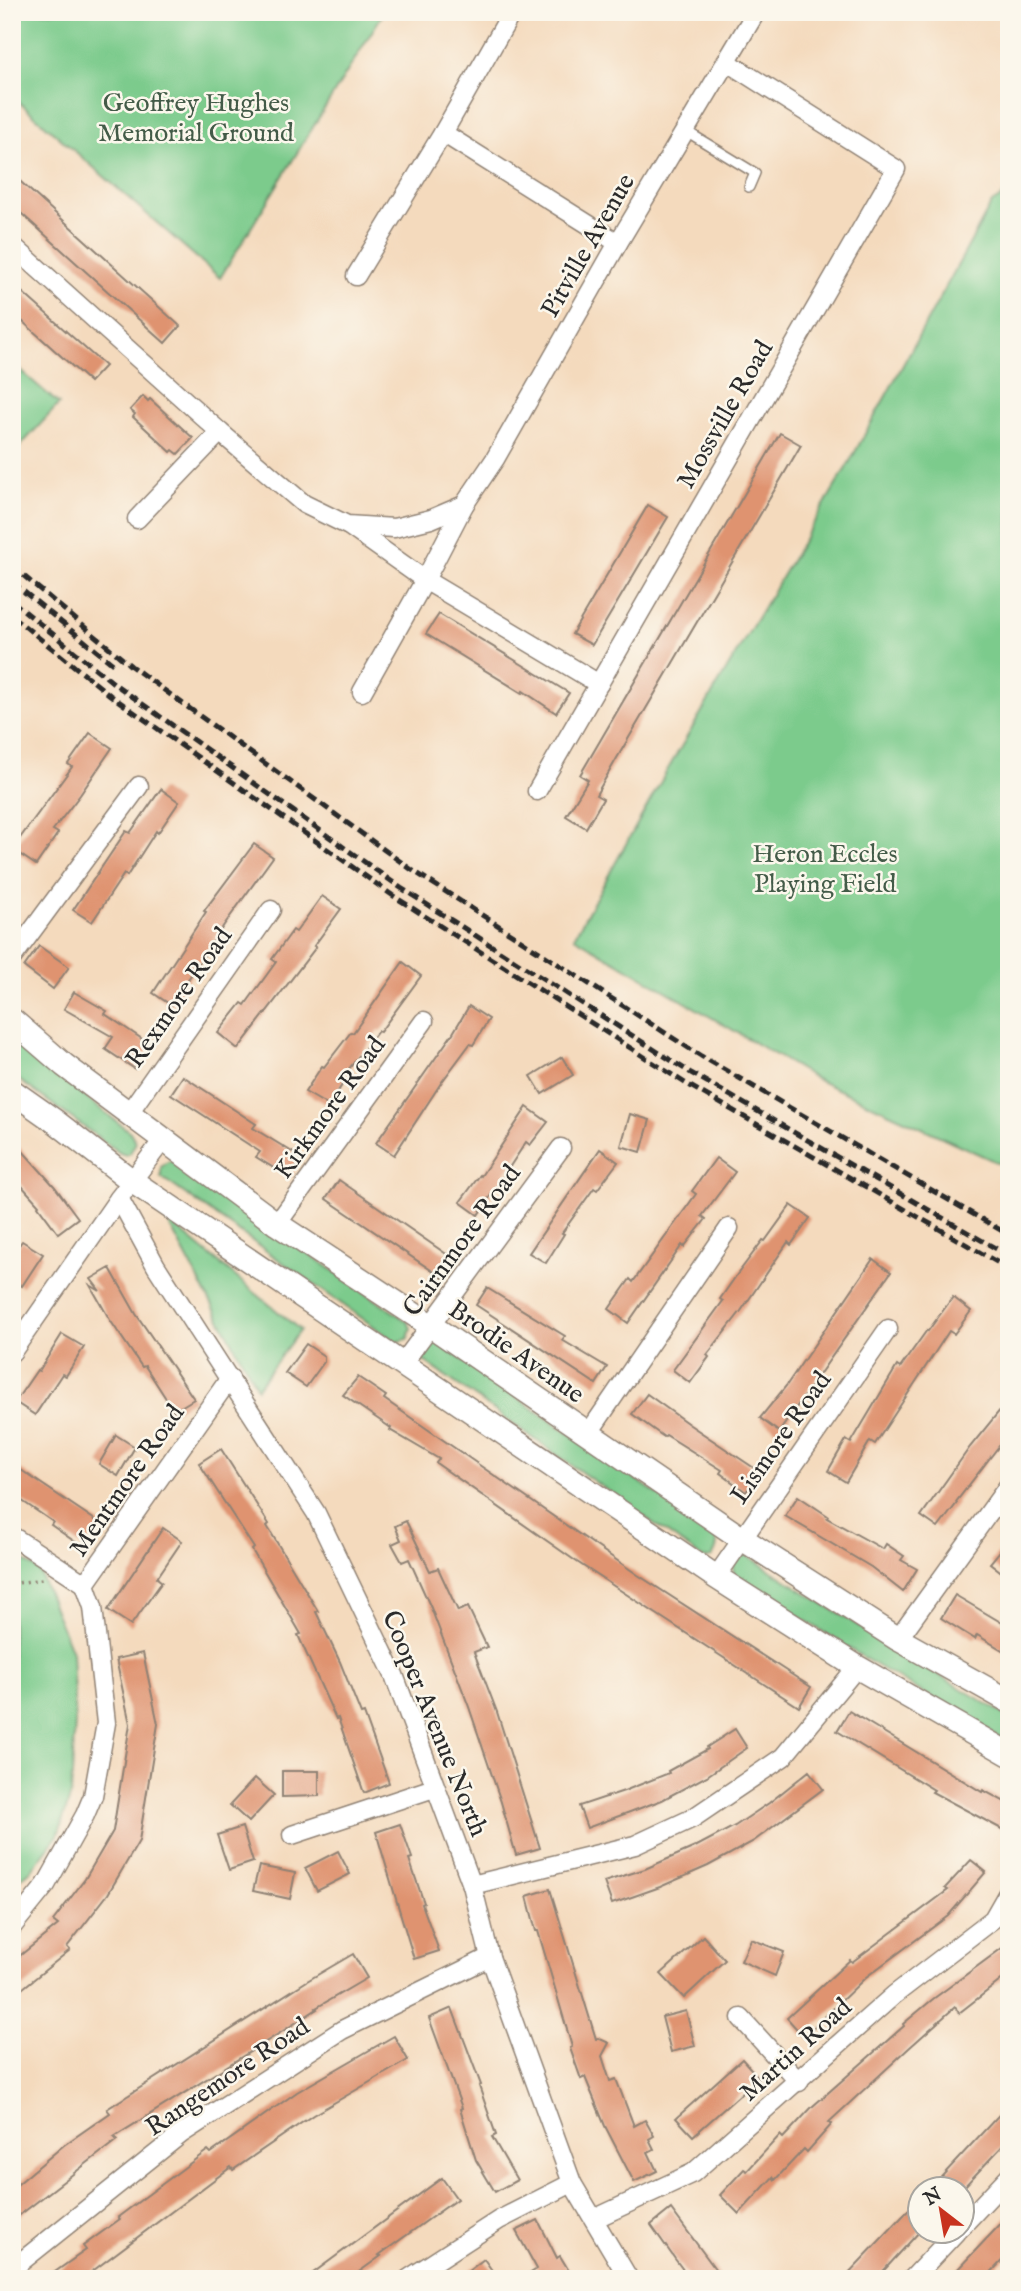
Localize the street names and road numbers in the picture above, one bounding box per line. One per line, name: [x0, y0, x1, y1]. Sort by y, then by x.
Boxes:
street label: Pitville Avenue: [534, 168, 643, 324]
street label: Mossville Road: [670, 335, 781, 495]
street label: Rexmore Road: [119, 921, 240, 1075]
street label: Kirkmore Road: [267, 1030, 393, 1186]
street label: Cairnmore Road: [396, 1158, 529, 1323]
street label: Brodie Avenue: [442, 1293, 591, 1411]
street label: Lismore Road: [723, 1365, 839, 1511]
street label: Mentmore Road: [62, 1398, 192, 1564]
street label: Cooper Avenue North: [374, 1606, 495, 1842]
street label: Martin Road: [733, 1991, 859, 2109]
street label: Rangemore Road: [140, 2010, 316, 2144]

